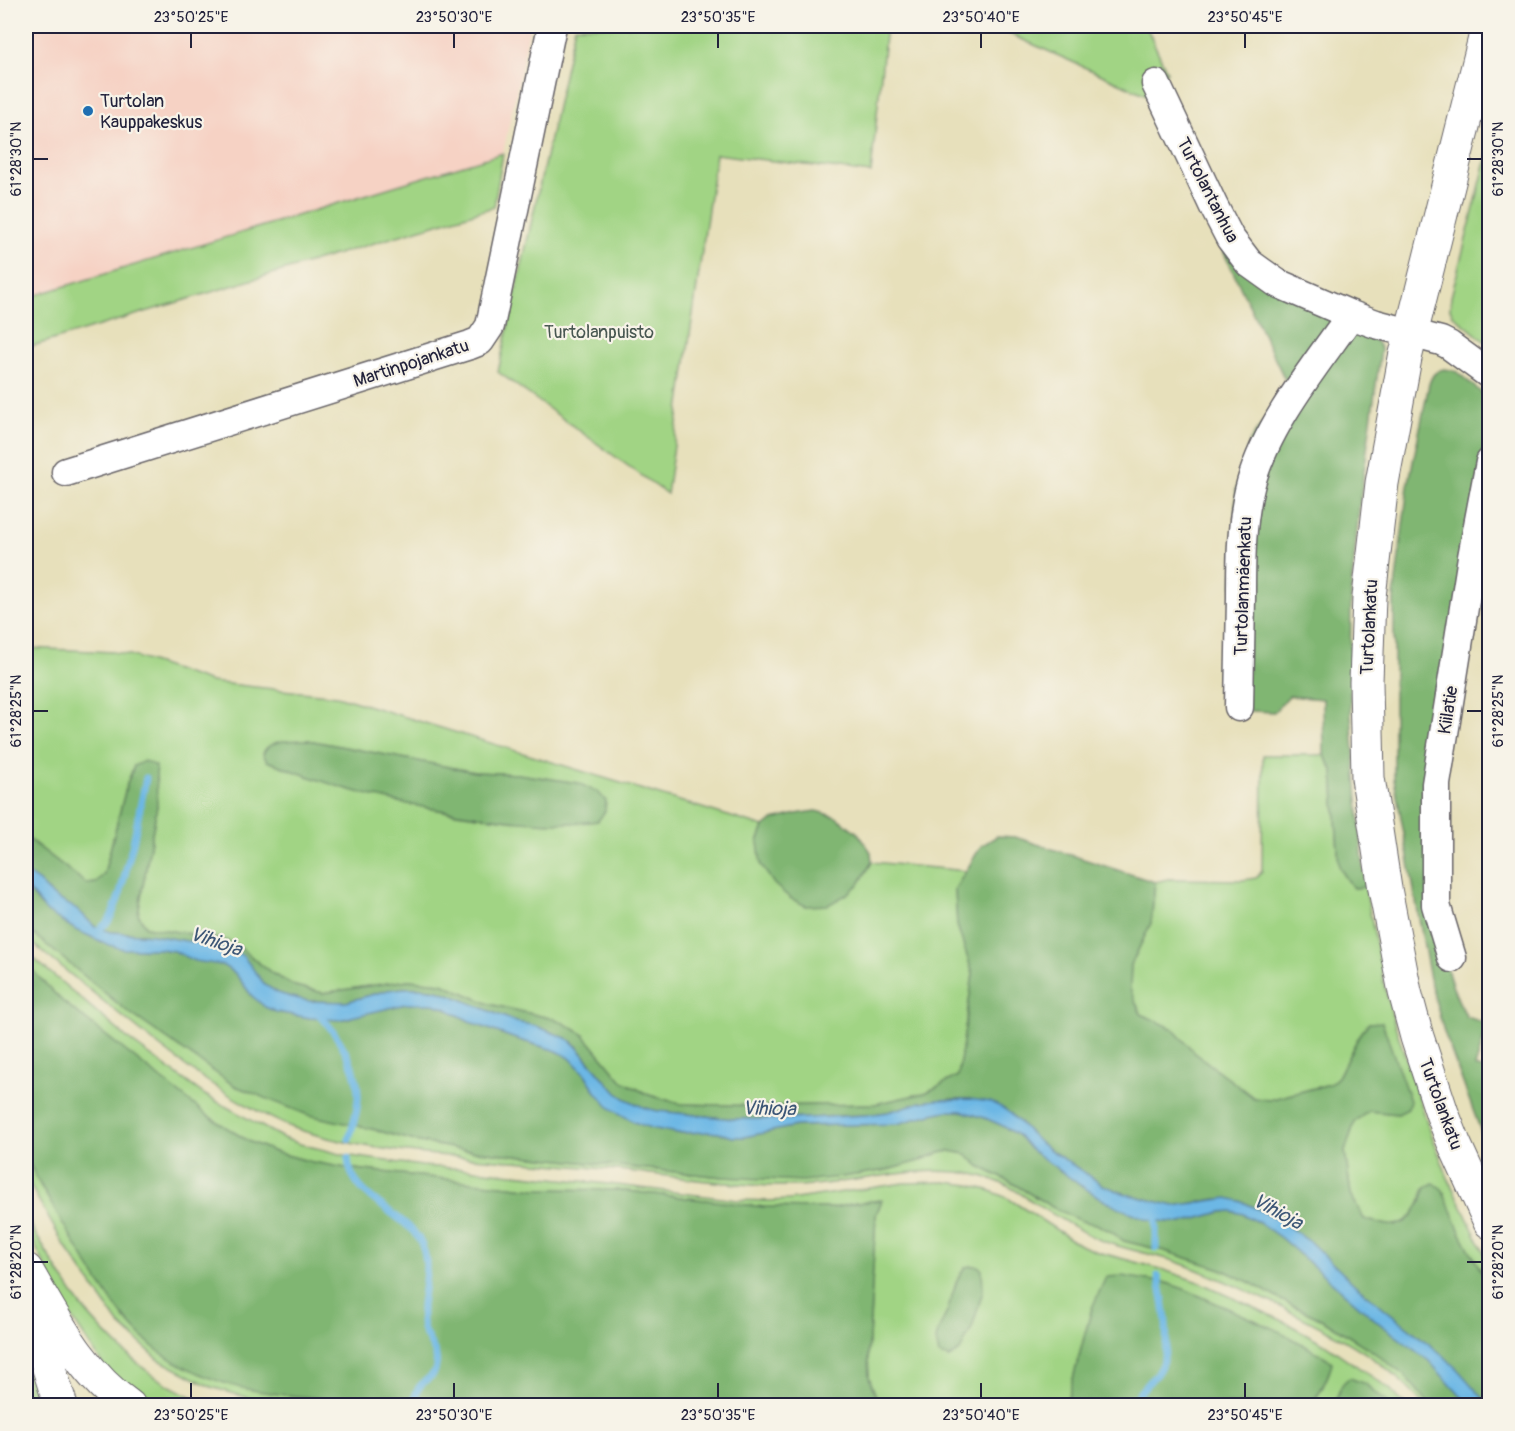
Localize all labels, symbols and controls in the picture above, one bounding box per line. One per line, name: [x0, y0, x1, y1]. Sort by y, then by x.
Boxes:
text: 23°50'25"E: [154, 8, 229, 27]
text: 23°50'30"E: [416, 8, 493, 27]
text: 23°50'35"E: [681, 8, 755, 27]
text: 23°50'40"E: [942, 8, 1020, 27]
text: 23°50'45"E: [1208, 8, 1283, 27]
place label: Turtolan Kauppakeskus: [100, 90, 202, 134]
marker: Turtolan Kauppakeskus: [81, 104, 95, 118]
text: 61°28'30"N: [7, 122, 26, 196]
text: 61°28'30"N: [1489, 122, 1508, 196]
street label: Turtolantanhua: [1171, 134, 1244, 247]
park label: Turtolanpuisto: [544, 321, 654, 344]
street label: Martinpojankatu: [350, 334, 472, 393]
street label: Turtolanmäenkatu: [1230, 516, 1257, 656]
street label: Turtolankatu: [1356, 579, 1383, 675]
text: 61°28'25"N: [7, 675, 26, 747]
text: 61°28'25"N: [1489, 675, 1508, 747]
street label: Kiilatie: [1433, 684, 1464, 736]
water label: Vihioja: [187, 921, 247, 963]
street label: Turtolankatu: [1413, 1055, 1468, 1153]
water label: Vihioja: [742, 1096, 798, 1121]
water label: Vihioja: [1248, 1188, 1309, 1236]
text: 61°28'20"N: [7, 1225, 26, 1299]
text: 61°28'20"N: [1489, 1225, 1508, 1299]
text: 23°50'25"E: [154, 1406, 229, 1425]
text: 23°50'30"E: [416, 1406, 493, 1425]
text: 23°50'35"E: [681, 1406, 755, 1425]
text: 23°50'40"E: [942, 1406, 1020, 1425]
text: 23°50'45"E: [1208, 1406, 1283, 1425]

